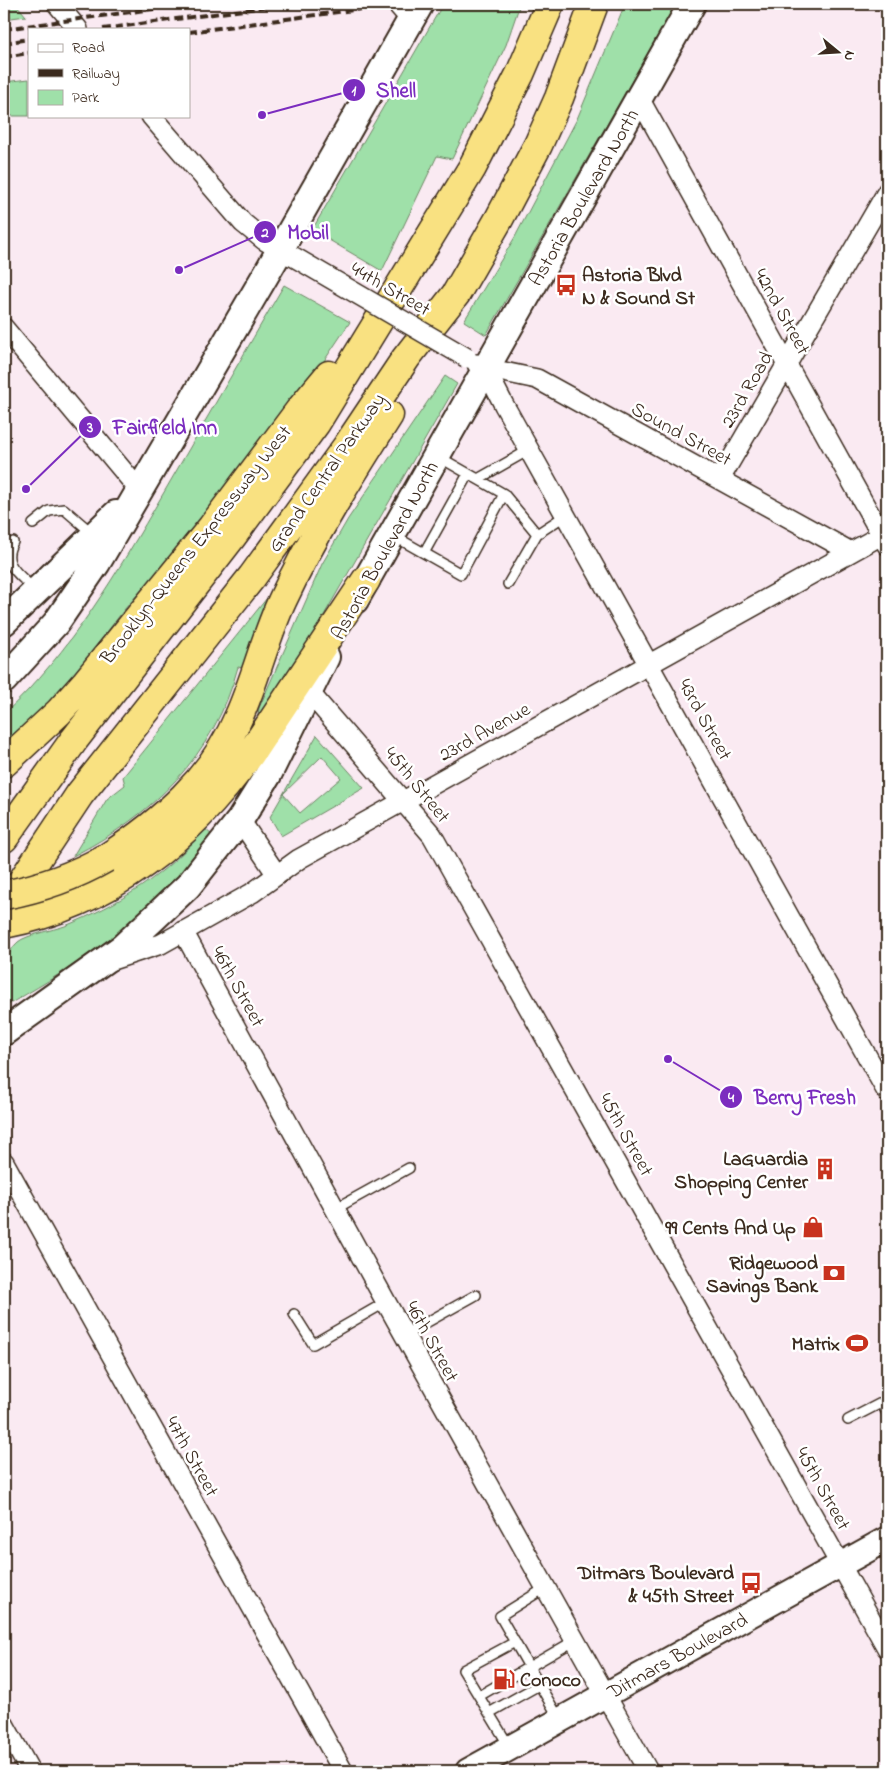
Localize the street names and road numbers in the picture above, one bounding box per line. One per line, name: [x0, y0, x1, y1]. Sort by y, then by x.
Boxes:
street label: Astoria Boulevard North: [523, 104, 648, 292]
street label: 44th Street: [344, 256, 435, 325]
street label: 42nd Street: [745, 264, 817, 361]
street label: 23rd Road: [715, 347, 782, 434]
street label: Grand Central Parkway: [262, 388, 394, 559]
street label: Sound Street: [625, 396, 737, 475]
street label: Brooklyn-Queens Expressway West: [94, 420, 300, 672]
street label: Astoria Boulevard North: [325, 457, 447, 646]
street label: 43rd Street: [669, 674, 738, 767]
street label: 23rd Avenue: [434, 696, 536, 770]
street label: 45th Street: [376, 741, 456, 830]
street label: 46th Street: [203, 941, 271, 1033]
street label: 45th Street: [590, 1088, 660, 1182]
street label: 46th Street: [397, 1296, 465, 1388]
street label: 47th Street: [157, 1412, 225, 1503]
street label: 45th Street: [787, 1442, 857, 1536]
street label: Ditmars Boulevard: [602, 1607, 754, 1708]

